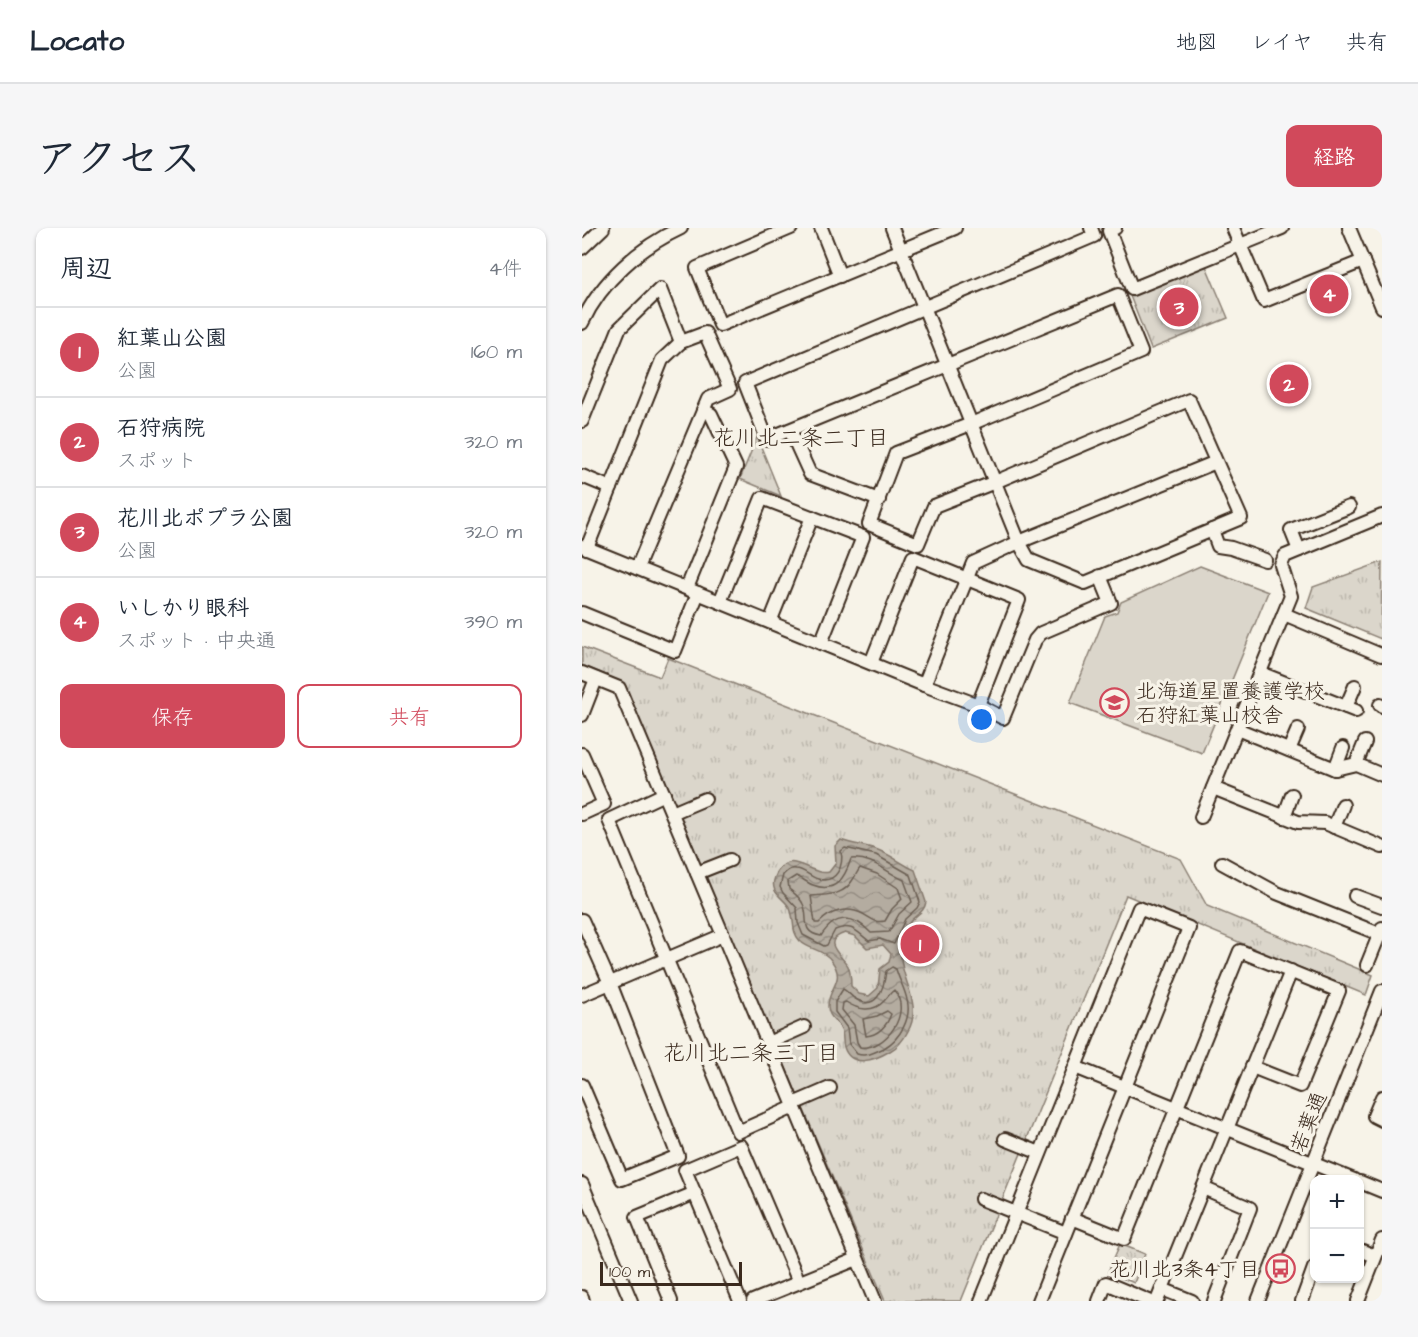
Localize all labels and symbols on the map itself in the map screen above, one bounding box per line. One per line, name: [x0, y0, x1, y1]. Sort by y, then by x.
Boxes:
pin: 4: [1310, 272, 1348, 316]
pin: 3: [1160, 284, 1198, 329]
pin: 2: [1270, 362, 1308, 406]
district label: 花川北二条二丁目: [713, 423, 889, 454]
place label: 北海道星置養護学校 石狩紅葉山校舎: [1136, 677, 1325, 730]
school or university icon: 北海道星置養護学校 石狩紅葉山校舎: [1099, 687, 1131, 719]
your location: [967, 705, 996, 734]
pin: 1: [900, 922, 940, 966]
district label: 花川北二条三丁目: [663, 1038, 839, 1069]
street label: 若葉通: [1284, 1087, 1334, 1157]
bus stop icon: 花川北3条4丁目: [1265, 1253, 1297, 1285]
place label: 花川北3条4丁目: [1109, 1255, 1260, 1284]
scale bar: [600, 1259, 742, 1286]

